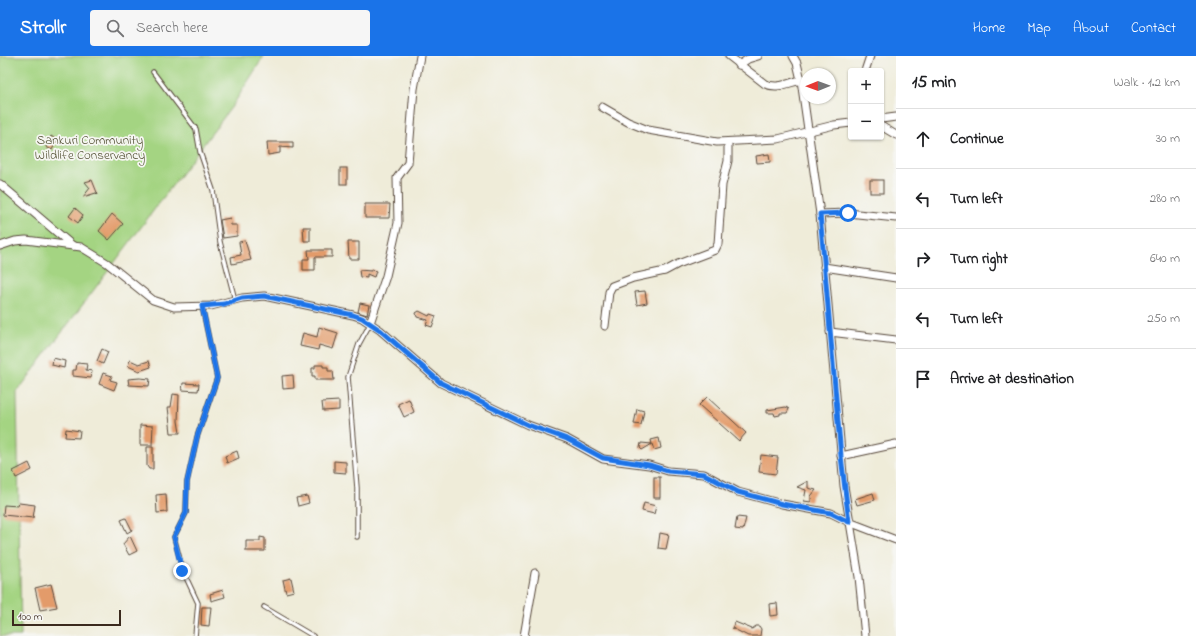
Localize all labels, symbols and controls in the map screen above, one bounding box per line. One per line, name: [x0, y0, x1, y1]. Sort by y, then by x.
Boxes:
search box: [90, 10, 370, 46]
text: Strollr: [20, 15, 66, 42]
icon: search: [104, 17, 126, 39]
text: Search here: [136, 17, 208, 39]
text: Home: [973, 18, 1005, 39]
text: Map: [1027, 18, 1051, 39]
text: About: [1073, 18, 1109, 39]
text: Contact: [1131, 18, 1176, 39]
north arrow: [800, 68, 836, 104]
map controls: [848, 68, 884, 140]
button: +: [848, 68, 884, 104]
text: 15 min: [912, 70, 956, 95]
text: Walk · 1.2 km: [1113, 73, 1180, 92]
button: −: [848, 104, 884, 140]
icon: ahead: [912, 128, 934, 150]
text: Continue: [950, 128, 1004, 150]
text: 30 m: [1156, 129, 1180, 148]
park label: Sankuri Community Wildlife Conservancy: [35, 131, 145, 166]
icon: left: [912, 188, 934, 210]
text: Turn left: [950, 188, 1003, 210]
text: 280 m: [1150, 189, 1180, 208]
route start: [839, 204, 857, 222]
icon: right: [912, 248, 934, 270]
text: Turn right: [950, 248, 1008, 270]
text: 640 m: [1150, 249, 1180, 268]
icon: left: [912, 308, 934, 330]
text: Turn left: [950, 308, 1003, 330]
text: 250 m: [1147, 309, 1180, 328]
icon: arrive: [912, 368, 934, 390]
text: Arrive at destination: [950, 368, 1074, 390]
route end: [173, 562, 191, 580]
scale bar: [12, 608, 121, 627]
text: 100 m: [18, 609, 42, 625]

